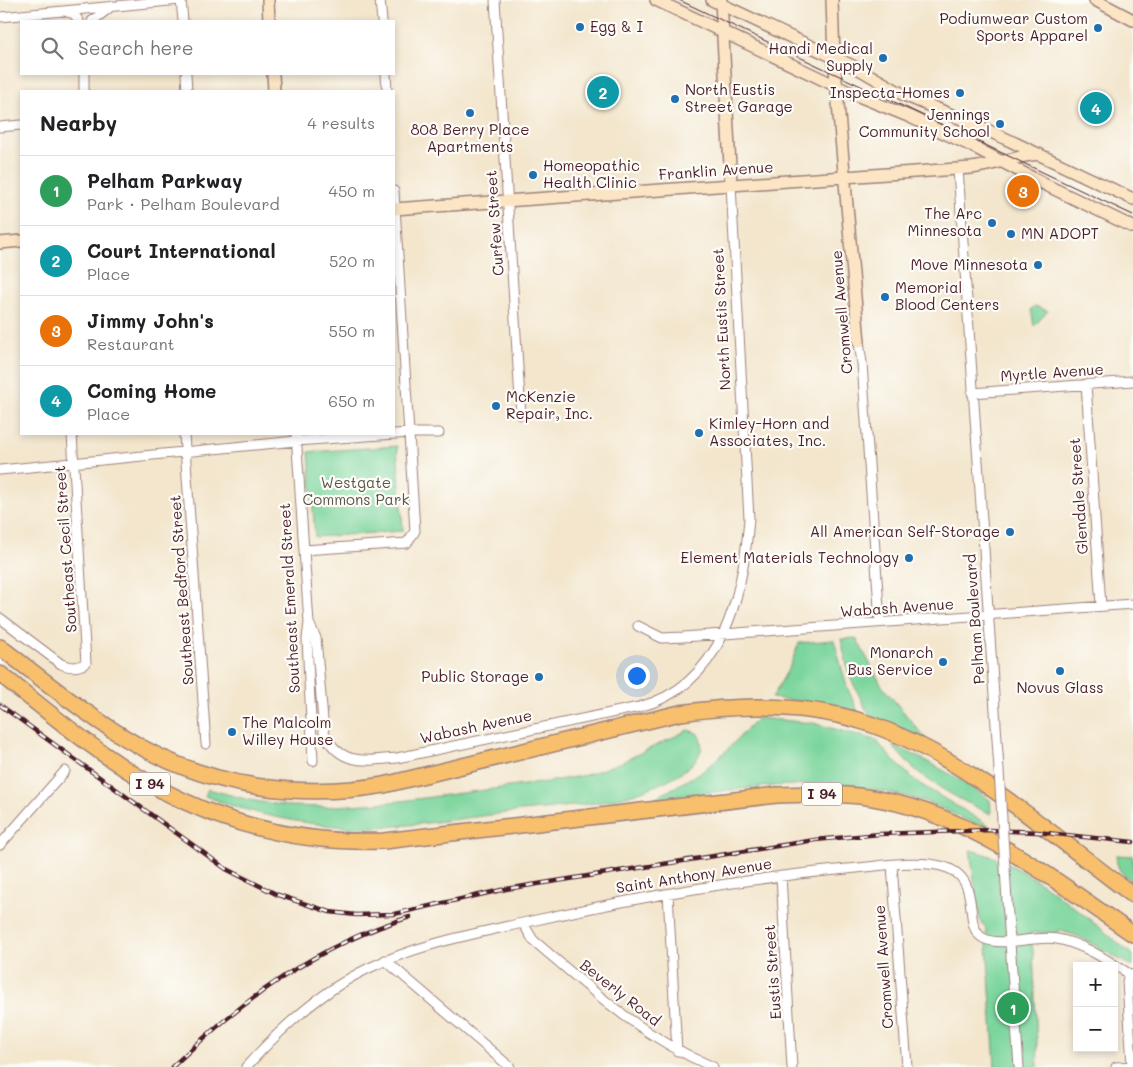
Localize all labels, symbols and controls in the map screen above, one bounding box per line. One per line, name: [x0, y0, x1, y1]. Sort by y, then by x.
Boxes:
place label: Podiumwear Custom Sports Apparel: [939, 8, 1088, 45]
place label: Egg & I: [590, 16, 643, 36]
search box: [20, 20, 395, 75]
marker: Egg & I: [574, 21, 586, 33]
marker: Podiumwear Custom Sports Apparel: [1092, 22, 1104, 34]
icon: search: [38, 34, 66, 62]
text: Search here: [78, 35, 194, 60]
place label: Handi Medical Supply: [768, 38, 873, 75]
marker: Handi Medical Supply: [877, 52, 889, 64]
pin: 2: [587, 73, 619, 111]
place label: North Eustis Street Garage: [685, 79, 793, 116]
place label: Inspecta-Homes: [830, 82, 950, 102]
marker: Inspecta-Homes: [954, 87, 966, 99]
pin: 4: [1080, 89, 1112, 127]
marker: North Eustis Street Garage: [669, 93, 681, 105]
place label: Jennings Community School: [859, 104, 990, 141]
marker: 808 Berry Place Apartments: [464, 107, 476, 119]
text: Nearby: [40, 109, 117, 136]
text: 4 results: [307, 112, 375, 133]
marker: Jennings Community School: [994, 118, 1006, 130]
place label: 808 Berry Place Apartments: [411, 119, 529, 156]
place label: Homeopathic Health Clinic: [543, 155, 640, 192]
street label: Franklin Avenue: [658, 156, 774, 184]
text: Pelham Parkway: [87, 168, 242, 193]
marker: Homeopathic Health Clinic: [527, 169, 539, 181]
street label: Curfew Street: [480, 170, 508, 277]
pin: 3: [1007, 172, 1039, 210]
text: 1: [52, 180, 60, 201]
text: 450 m: [329, 180, 375, 201]
text: Park · Pelham Boulevard: [87, 193, 280, 214]
place label: The Arc Minnesota: [907, 203, 982, 240]
marker: The Arc Minnesota: [986, 217, 998, 229]
place label: MN ADOPT: [1021, 223, 1099, 243]
marker: MN ADOPT: [1005, 228, 1017, 240]
text: Court International: [87, 238, 276, 263]
street label: North Eustis Street: [707, 247, 735, 391]
street label: Cromwell Avenue: [826, 249, 856, 375]
text: 2: [52, 250, 60, 271]
text: 520 m: [329, 250, 375, 271]
place label: Move Minnesota: [911, 254, 1028, 274]
marker: Move Minnesota: [1032, 259, 1044, 271]
text: Place: [87, 263, 130, 284]
place label: Memorial Blood Centers: [895, 277, 999, 314]
marker: Memorial Blood Centers: [879, 291, 891, 303]
text: Jimmy John's: [87, 308, 214, 333]
text: 3: [51, 320, 61, 341]
text: 550 m: [329, 320, 375, 341]
text: Restaurant: [87, 333, 175, 354]
street label: Myrtle Avenue: [1000, 358, 1104, 386]
text: Coming Home: [87, 378, 216, 403]
place label: McKenzie Repair, Inc.: [506, 386, 593, 423]
text: 4: [51, 390, 61, 411]
text: 650 m: [328, 390, 375, 411]
marker: McKenzie Repair, Inc.: [490, 400, 502, 412]
text: Place: [87, 403, 130, 424]
place label: Kimley-Horn and Associates, Inc.: [709, 413, 829, 450]
marker: Kimley-Horn and Associates, Inc.: [693, 427, 705, 439]
street label: Glendale Street: [1064, 437, 1092, 555]
street label: Southeast Cecil Street: [49, 465, 81, 633]
park label: Westgate Commons Park: [303, 472, 409, 509]
street label: Southeast Bedford Street: [164, 494, 198, 686]
street label: Southeast Emerald Street: [274, 502, 304, 694]
place label: All American Self-Storage: [810, 521, 1000, 541]
marker: All American Self-Storage: [1004, 526, 1016, 538]
place label: Element Materials Technology: [681, 547, 899, 567]
marker: Element Materials Technology: [903, 552, 915, 564]
street label: Pelham Boulevard: [959, 553, 989, 685]
street label: Wabash Avenue: [839, 593, 954, 621]
place label: Monarch Bus Service: [847, 642, 933, 679]
marker: Monarch Bus Service: [937, 656, 949, 668]
your location: [624, 663, 650, 689]
marker: Novus Glass: [1054, 665, 1066, 677]
place label: Public Storage: [421, 666, 529, 686]
marker: Public Storage: [533, 671, 545, 683]
place label: Novus Glass: [1016, 677, 1104, 697]
street label: Wabash Avenue: [418, 704, 534, 748]
place label: The Malcolm Willey House: [242, 712, 334, 749]
marker: The Malcolm Willey House: [226, 726, 238, 738]
road number: I 94: [130, 772, 170, 796]
road number: I 94: [802, 782, 842, 806]
street label: Saint Anthony Avenue: [614, 853, 773, 897]
street label: Cromwell Avenue: [869, 904, 897, 1030]
street label: Eustis Street: [759, 924, 785, 1020]
street label: Beverly Road: [576, 954, 665, 1030]
map controls: [1073, 962, 1118, 1052]
button: +: [1073, 962, 1118, 1007]
pin: 1: [997, 989, 1029, 1027]
button: −: [1073, 1007, 1118, 1052]

